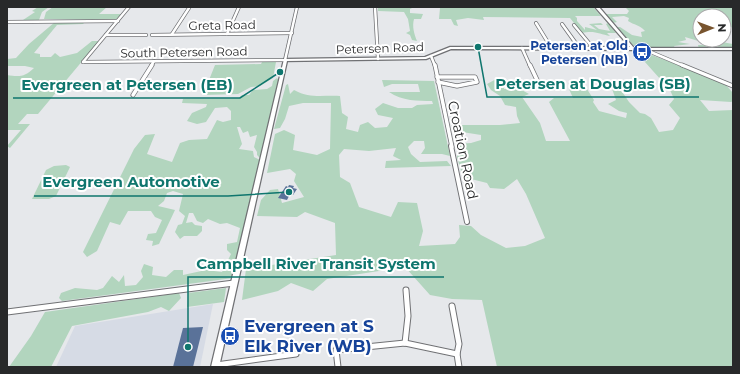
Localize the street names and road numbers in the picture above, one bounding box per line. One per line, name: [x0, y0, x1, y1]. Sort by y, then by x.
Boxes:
street label: Greta Road: [188, 17, 256, 33]
street label: Petersen Road: [336, 39, 424, 57]
street label: South Petersen Road: [120, 43, 248, 61]
street label: Croation Road: [444, 99, 482, 201]

